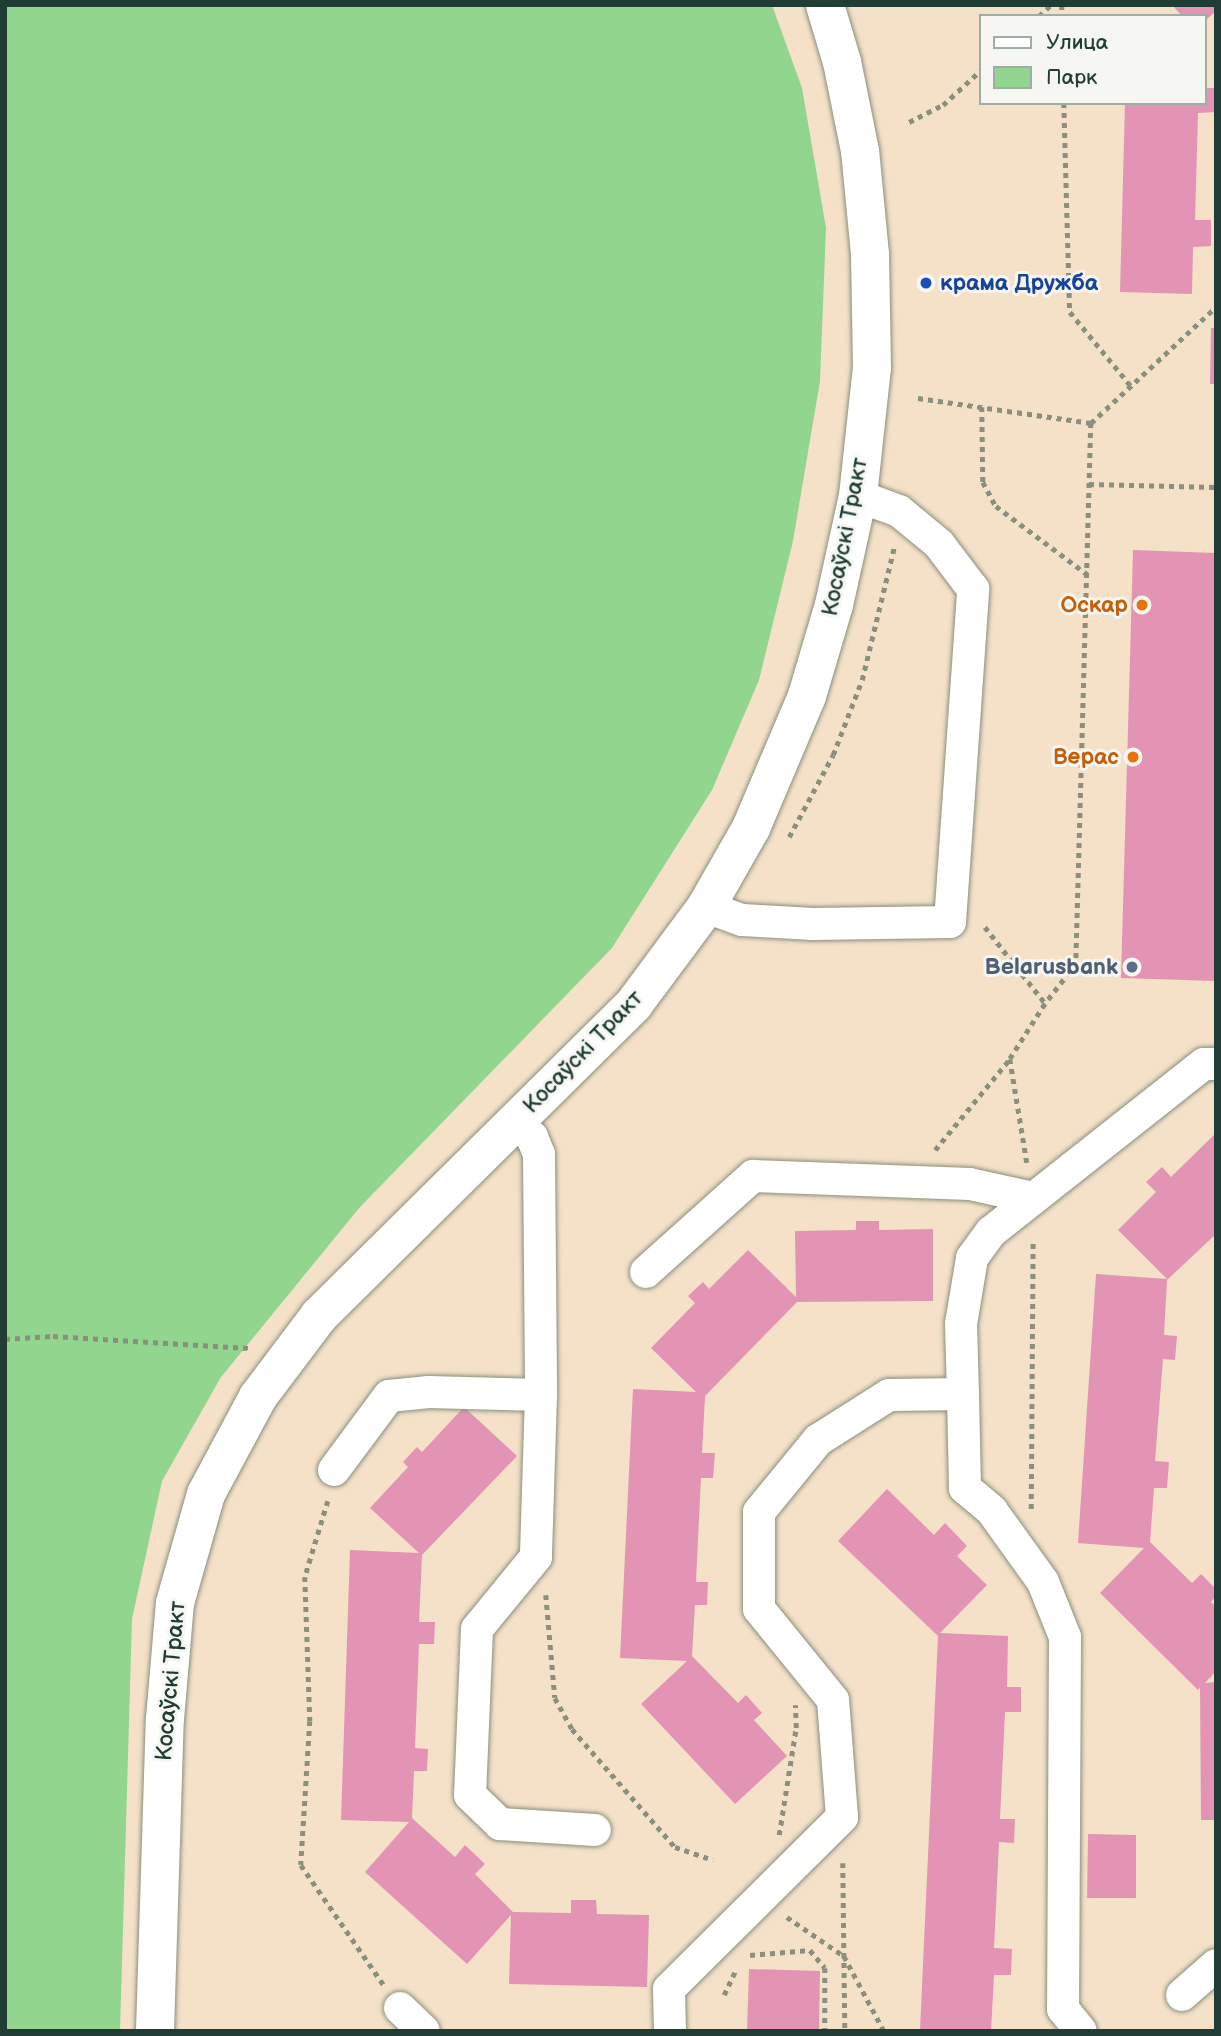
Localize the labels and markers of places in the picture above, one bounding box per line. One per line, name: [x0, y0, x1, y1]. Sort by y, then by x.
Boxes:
place label: крама Дружба: [940, 269, 1098, 297]
marker: крама Дружба: [918, 275, 934, 291]
place label: Оскар: [1060, 591, 1128, 619]
marker: Оскар: [1134, 597, 1150, 613]
place label: Верас: [1053, 743, 1119, 771]
marker: Верас: [1125, 749, 1141, 765]
place label: Belarusbank: [985, 953, 1118, 981]
marker: Belarusbank: [1124, 959, 1140, 975]

